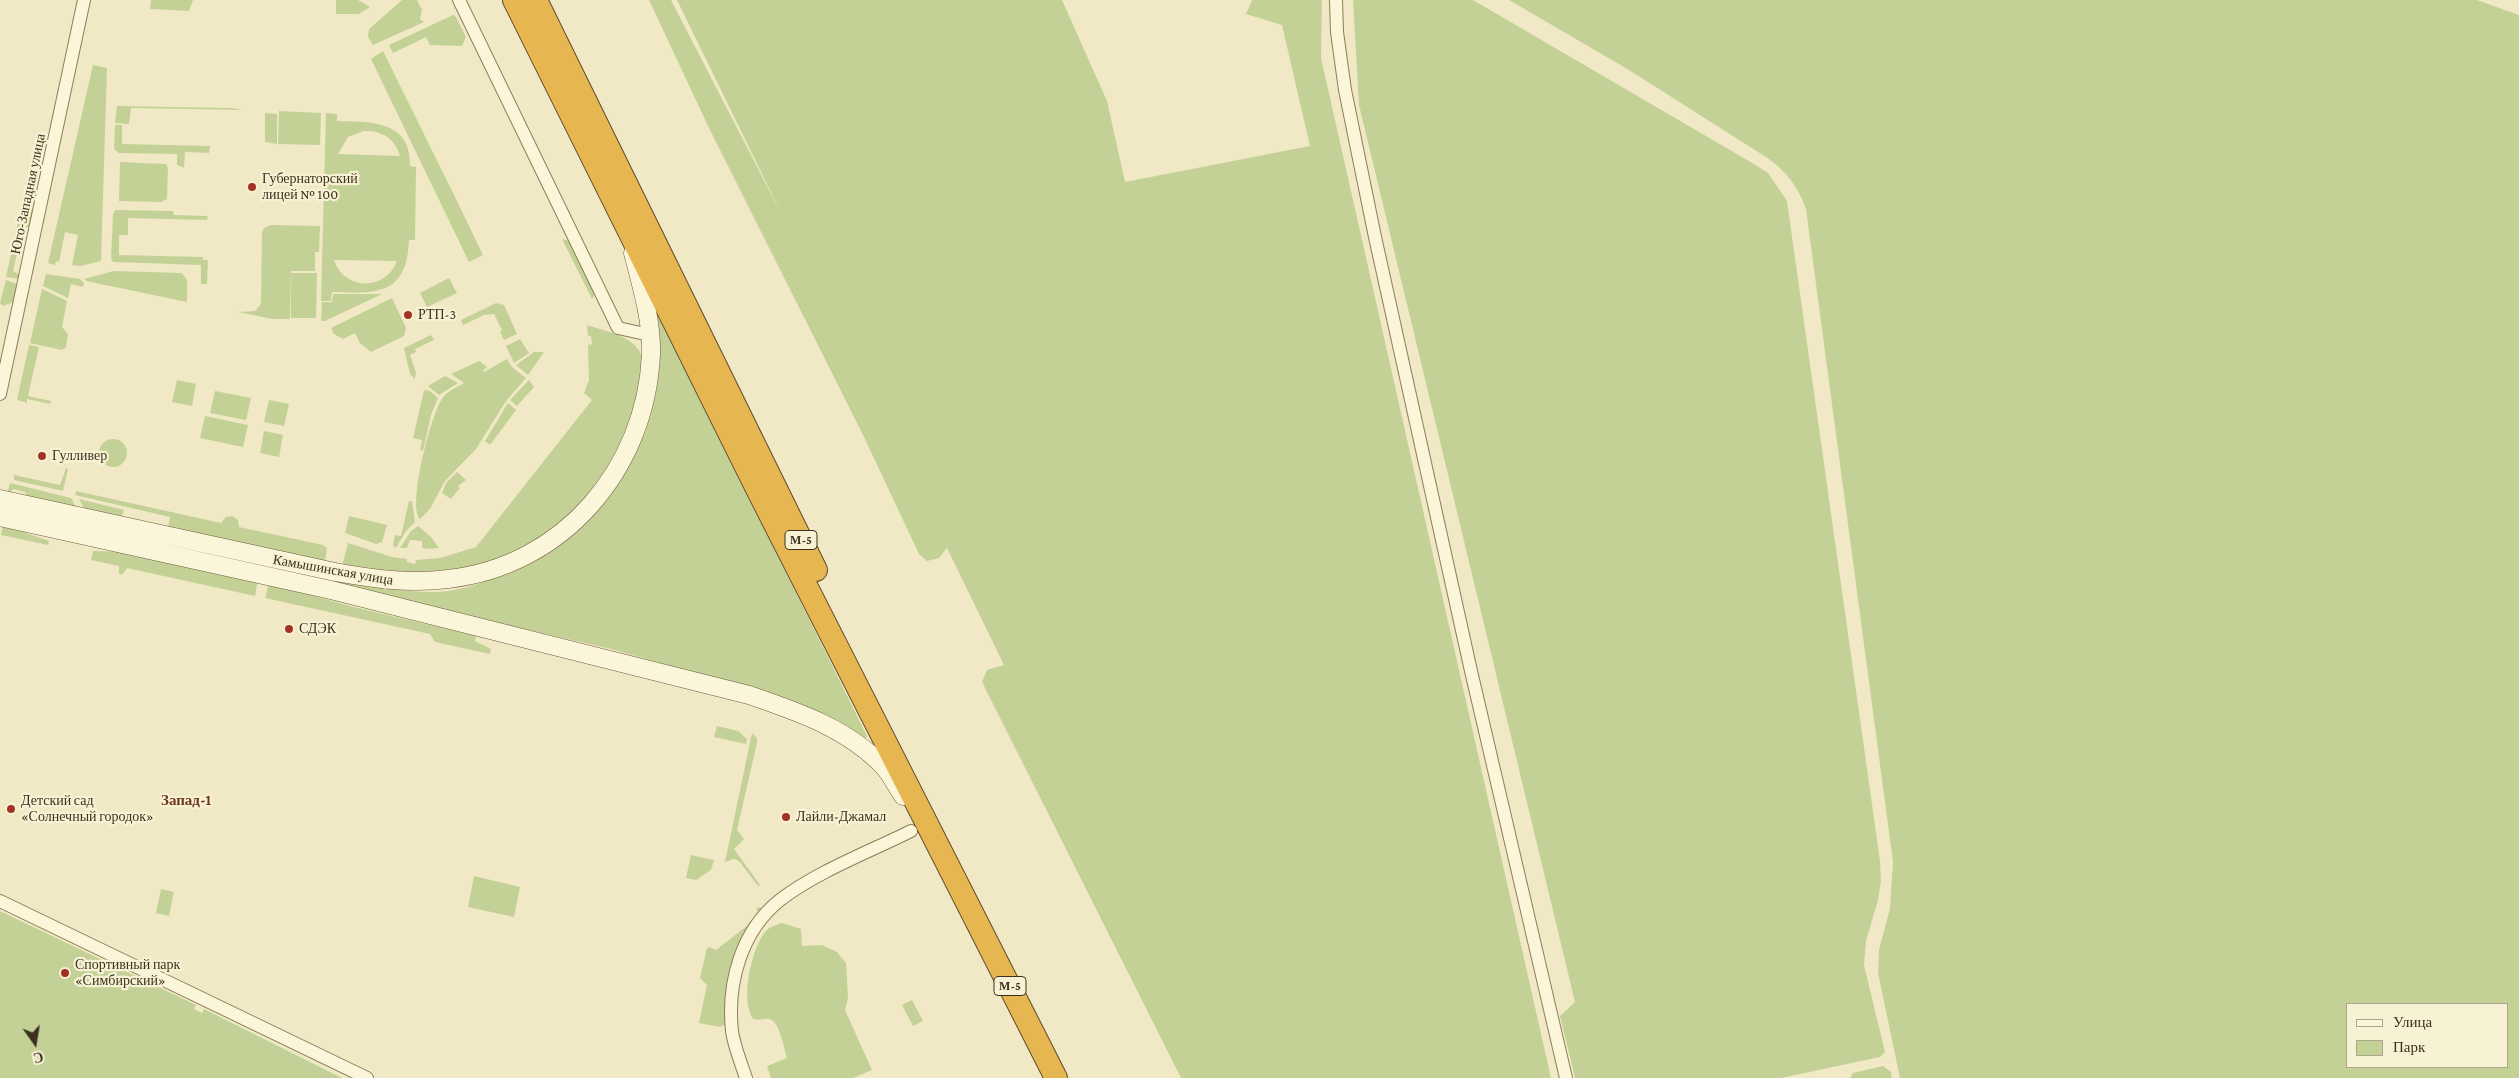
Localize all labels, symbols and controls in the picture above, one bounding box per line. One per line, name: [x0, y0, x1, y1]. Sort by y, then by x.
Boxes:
street label: Юго-Западная улица: [7, 132, 49, 256]
place label: Губернаторский лицей № 100: [262, 171, 358, 203]
marker: Губернаторский лицей № 100: [246, 181, 258, 193]
place label: РТП-3: [418, 307, 456, 323]
marker: РТП-3: [402, 309, 414, 321]
place label: Гулливер: [52, 448, 107, 464]
marker: Гулливер: [36, 450, 48, 462]
road number: М-5: [785, 530, 817, 550]
street label: Камышинская улица: [271, 551, 395, 589]
place label: СДЭК: [299, 621, 336, 637]
marker: СДЭК: [283, 623, 295, 635]
district label: Запад-1: [161, 791, 211, 809]
place label: Детский сад «Солнечный городок»: [21, 793, 154, 826]
marker: Детский сад «Солнечный городок»: [5, 803, 17, 815]
place label: Лайли-Джамал: [796, 809, 886, 825]
marker: Лайли-Джамал: [780, 811, 792, 823]
place label: Спортивный парк «Симбирский»: [75, 957, 180, 990]
marker: Спортивный парк «Симбирский»: [59, 967, 71, 979]
road number: М-5: [994, 976, 1026, 996]
legend: [2346, 1003, 2509, 1068]
text: Улица: [2393, 1014, 2432, 1030]
north arrow: [10, 1018, 60, 1068]
text: Парк: [2393, 1039, 2425, 1055]
text: С: [32, 1049, 45, 1067]

